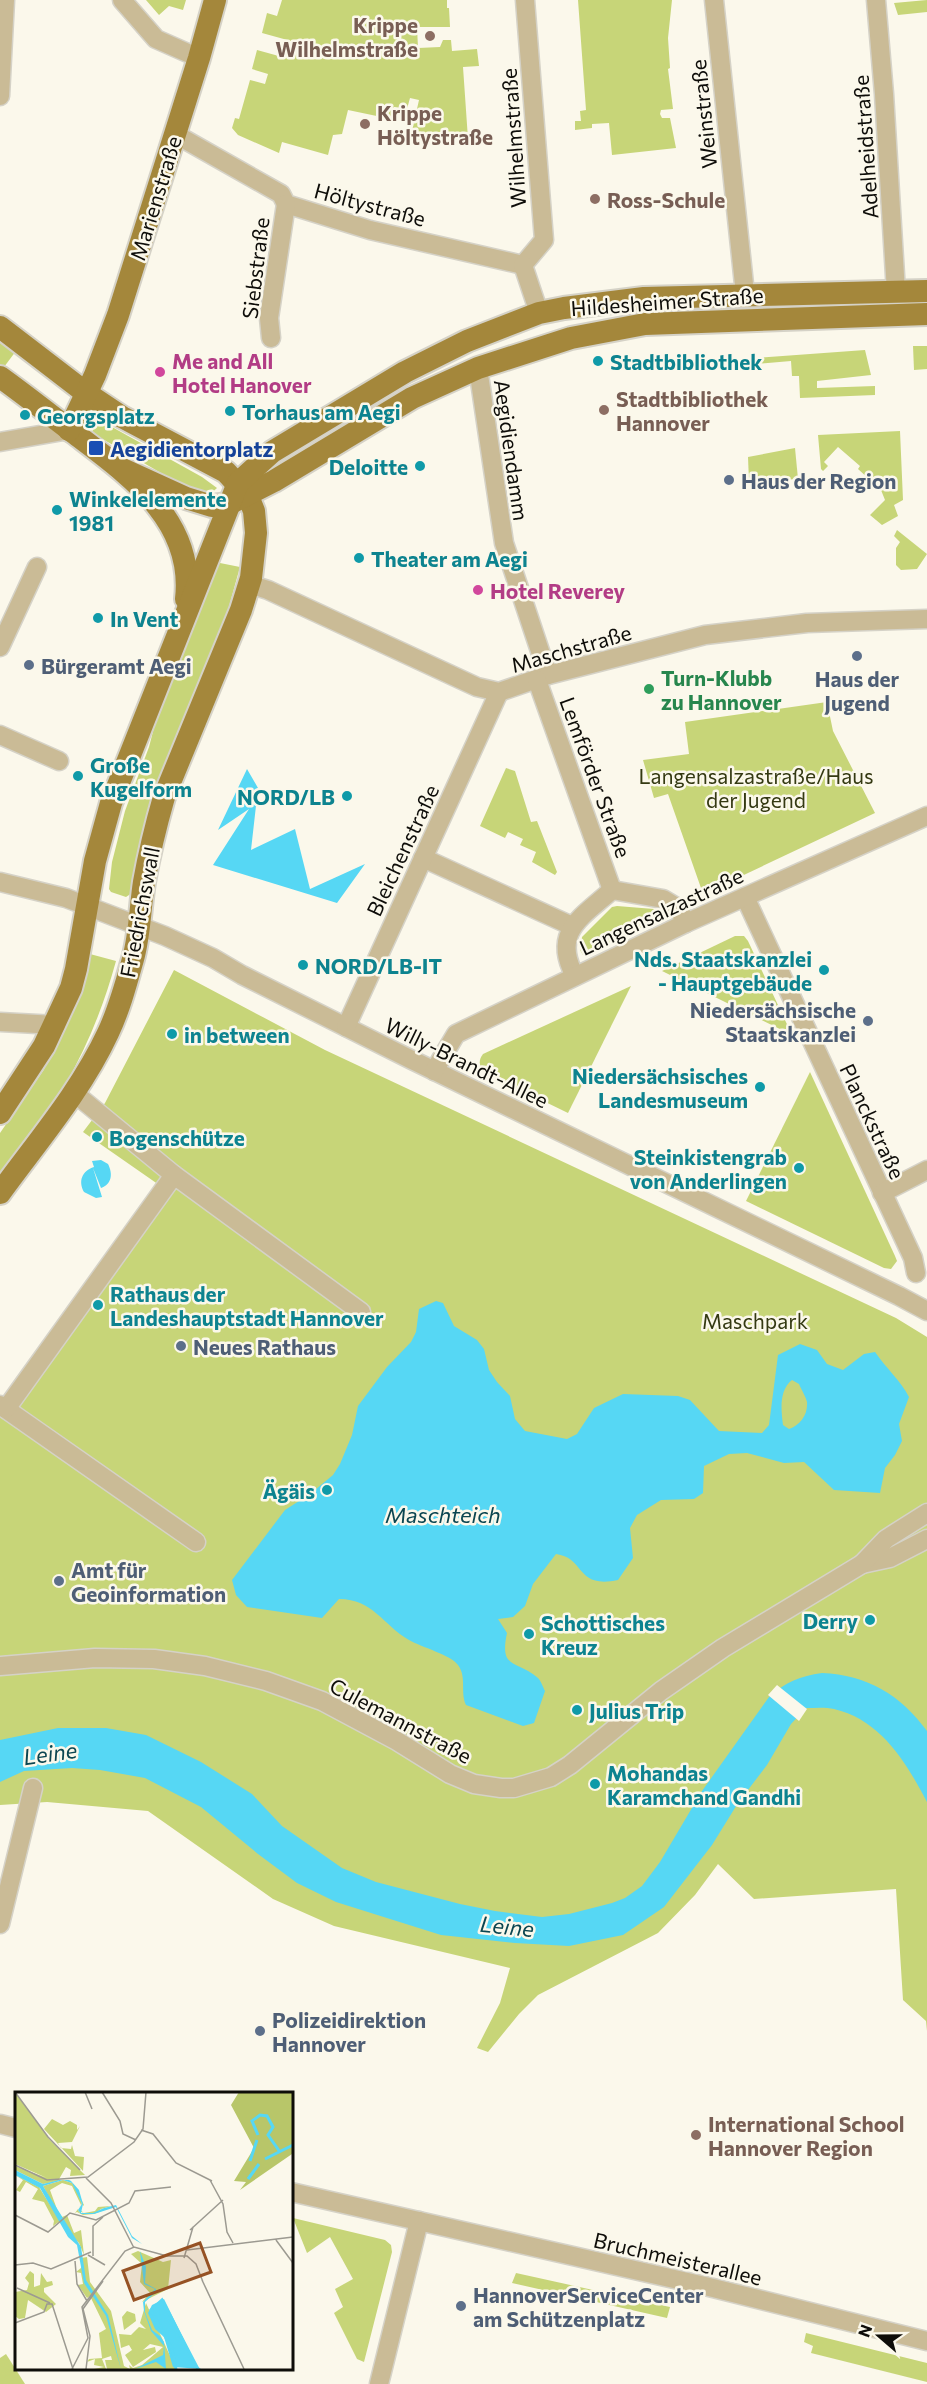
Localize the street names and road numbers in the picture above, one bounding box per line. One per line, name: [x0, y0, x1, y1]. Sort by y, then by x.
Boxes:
street label: Weinstraße: [685, 58, 721, 170]
street label: Wilhelmstraße: [496, 67, 530, 209]
street label: Adelheidstraße: [847, 74, 883, 220]
street label: Marienstraße: [124, 133, 186, 263]
street label: Höltystraße: [312, 177, 428, 231]
street label: Siebstraße: [236, 216, 274, 320]
street label: Hildesheimer Straße: [570, 282, 764, 320]
street label: Aegidiendamm: [490, 378, 534, 522]
street label: Maschstraße: [508, 619, 634, 677]
street label: Lemförder Straße: [555, 693, 637, 861]
street label: Bleichenstraße: [361, 780, 443, 920]
street label: Friedrichswall: [114, 845, 164, 979]
street label: Langensalzastraße: [575, 862, 747, 960]
street label: Willy-Brandt-Allee: [381, 1012, 553, 1112]
street label: Planckstraße: [835, 1059, 911, 1183]
street label: Culemannstraße: [326, 1672, 476, 1768]
street label: Bruchmeisterallee: [591, 2226, 765, 2290]

